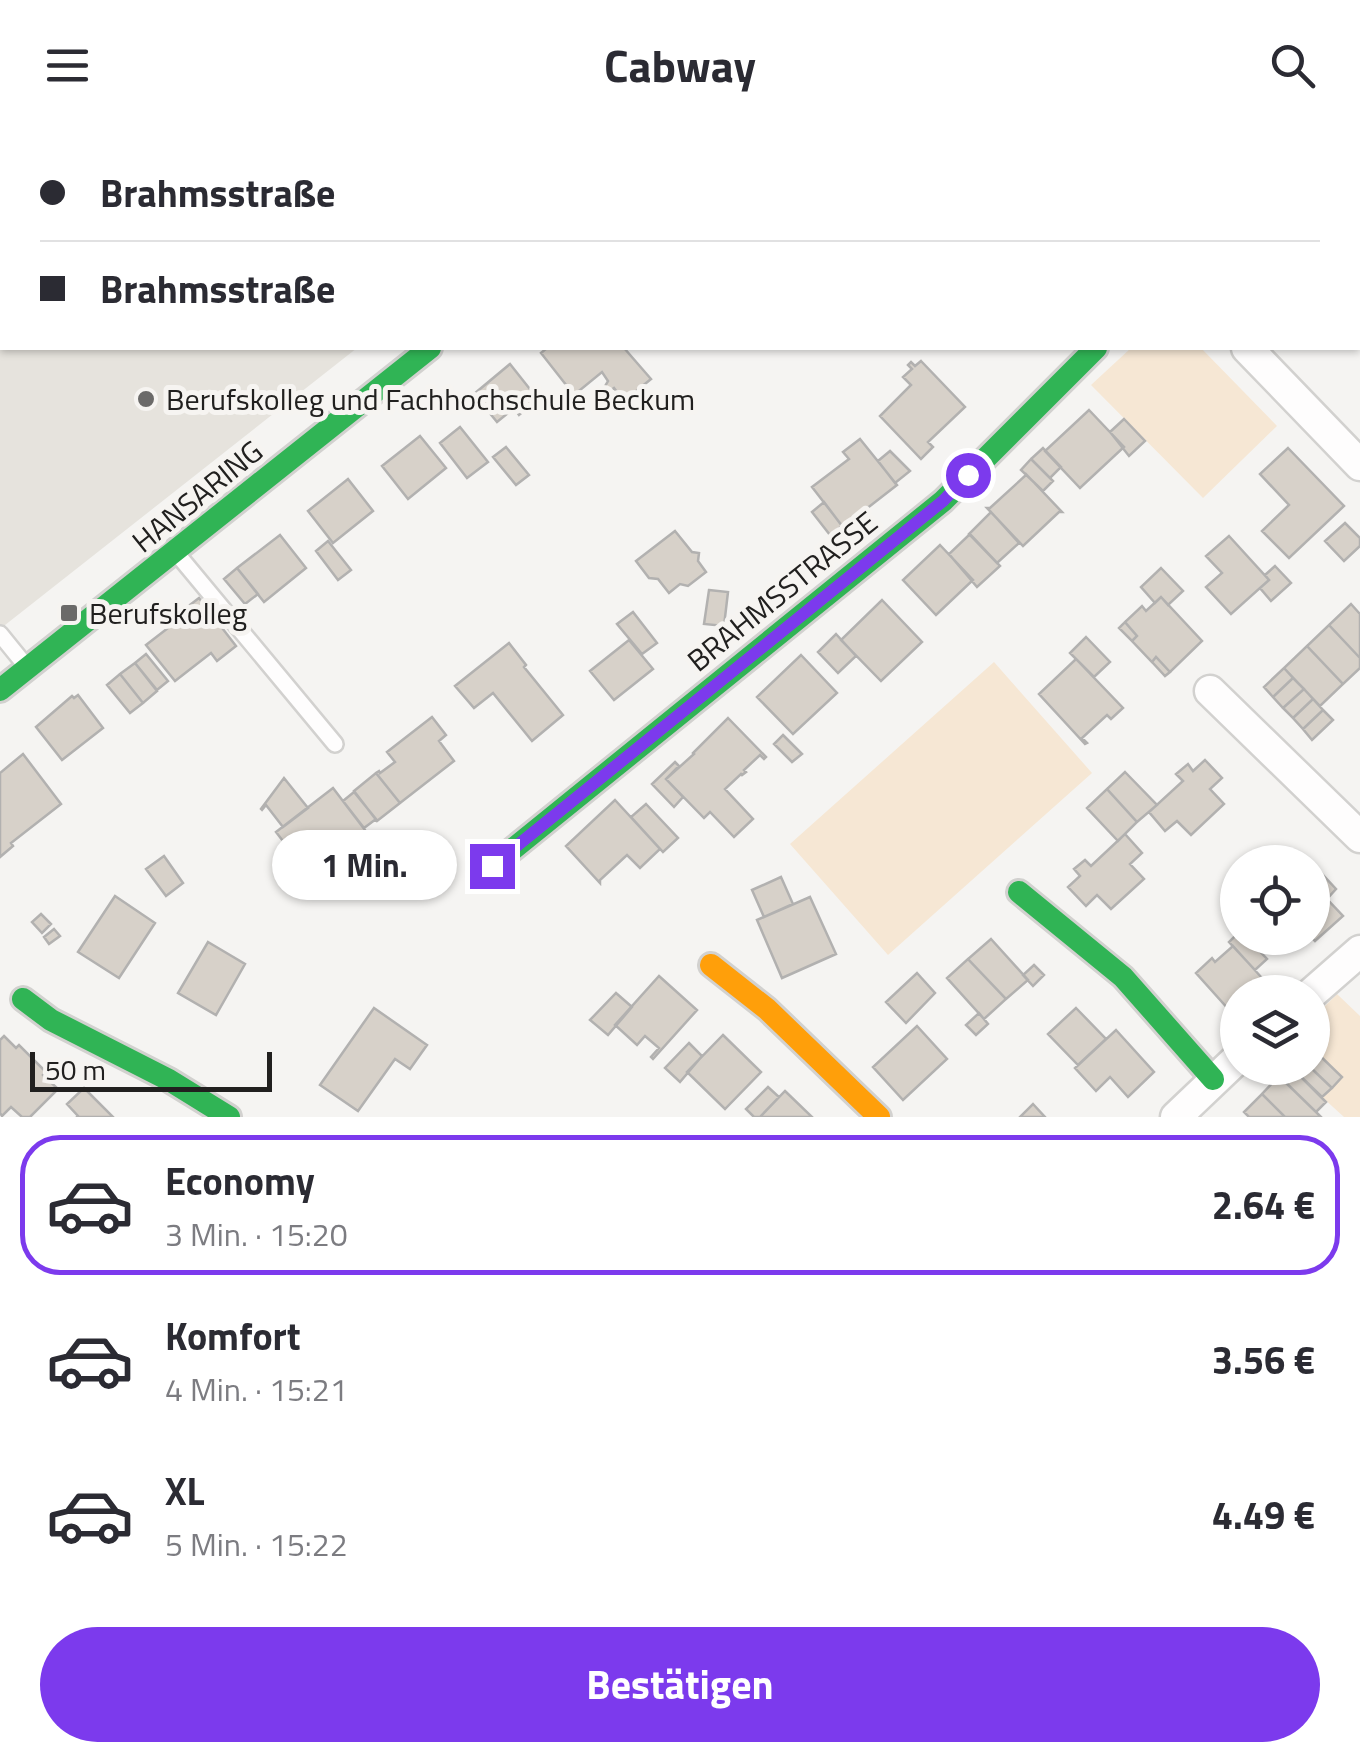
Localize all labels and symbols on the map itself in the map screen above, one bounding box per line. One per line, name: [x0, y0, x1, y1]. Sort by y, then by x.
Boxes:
place label: Berufskolleg und Fachhochschule Beckum: [166, 376, 695, 422]
marker: Berufskolleg und Fachhochschule Beckum: [135, 388, 157, 410]
street label: HANSARING: [122, 429, 272, 563]
route start: [946, 453, 991, 498]
street label: BRAHMSSTRASSE: [677, 500, 887, 682]
place label: Berufskolleg: [89, 590, 247, 636]
marker: Berufskolleg: [58, 602, 80, 624]
callout: 1 Min.: [272, 831, 457, 901]
route end: [470, 844, 515, 889]
scale bar: [30, 1047, 272, 1091]

